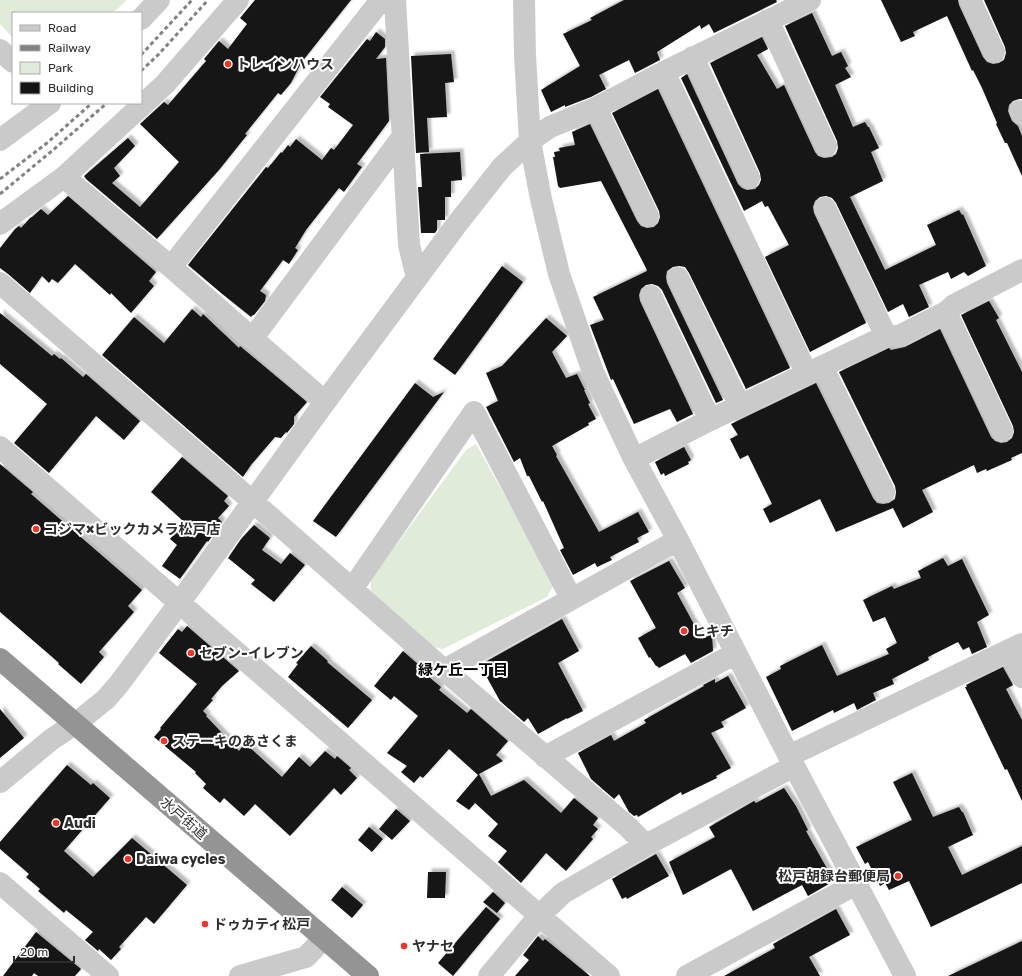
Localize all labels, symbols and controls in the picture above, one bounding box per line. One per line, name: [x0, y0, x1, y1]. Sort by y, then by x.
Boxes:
legend: [12, 12, 142, 104]
text: Road: [48, 21, 76, 35]
text: Railway: [48, 41, 91, 55]
place label: トレインハウス: [236, 56, 334, 73]
marker: トレインハウス: [223, 59, 233, 69]
text: Park: [48, 61, 74, 75]
text: Building: [48, 81, 94, 95]
place label: コジマ×ビックカメラ松戸店: [44, 521, 220, 538]
marker: コジマ×ビックカメラ松戸店: [31, 524, 41, 534]
place label: ヒキチ: [692, 623, 734, 640]
marker: ヒキチ: [679, 626, 689, 636]
place label: セブン-イレブン: [199, 645, 304, 662]
marker: セブン-イレブン: [186, 648, 196, 658]
district label: 緑ケ丘一丁目: [418, 661, 508, 679]
place label: ステーキのあさくま: [172, 733, 298, 750]
marker: ステーキのあさくま: [159, 736, 169, 746]
street label: 水戸街道: [157, 794, 210, 843]
place label: Audi: [64, 815, 96, 832]
marker: Audi: [51, 818, 61, 828]
place label: Daiwa cycles: [136, 851, 226, 868]
marker: Daiwa cycles: [123, 854, 133, 864]
place label: 松戸胡録台郵便局: [778, 868, 890, 885]
marker: 松戸胡録台郵便局: [893, 871, 903, 881]
place label: ドゥカティ松戸: [213, 916, 310, 933]
marker: ドゥカティ松戸: [200, 919, 210, 929]
scale bar: [14, 938, 74, 964]
place label: ヤナセ: [412, 938, 454, 955]
marker: ヤナセ: [399, 941, 409, 951]
text: 20 m: [20, 945, 48, 959]

